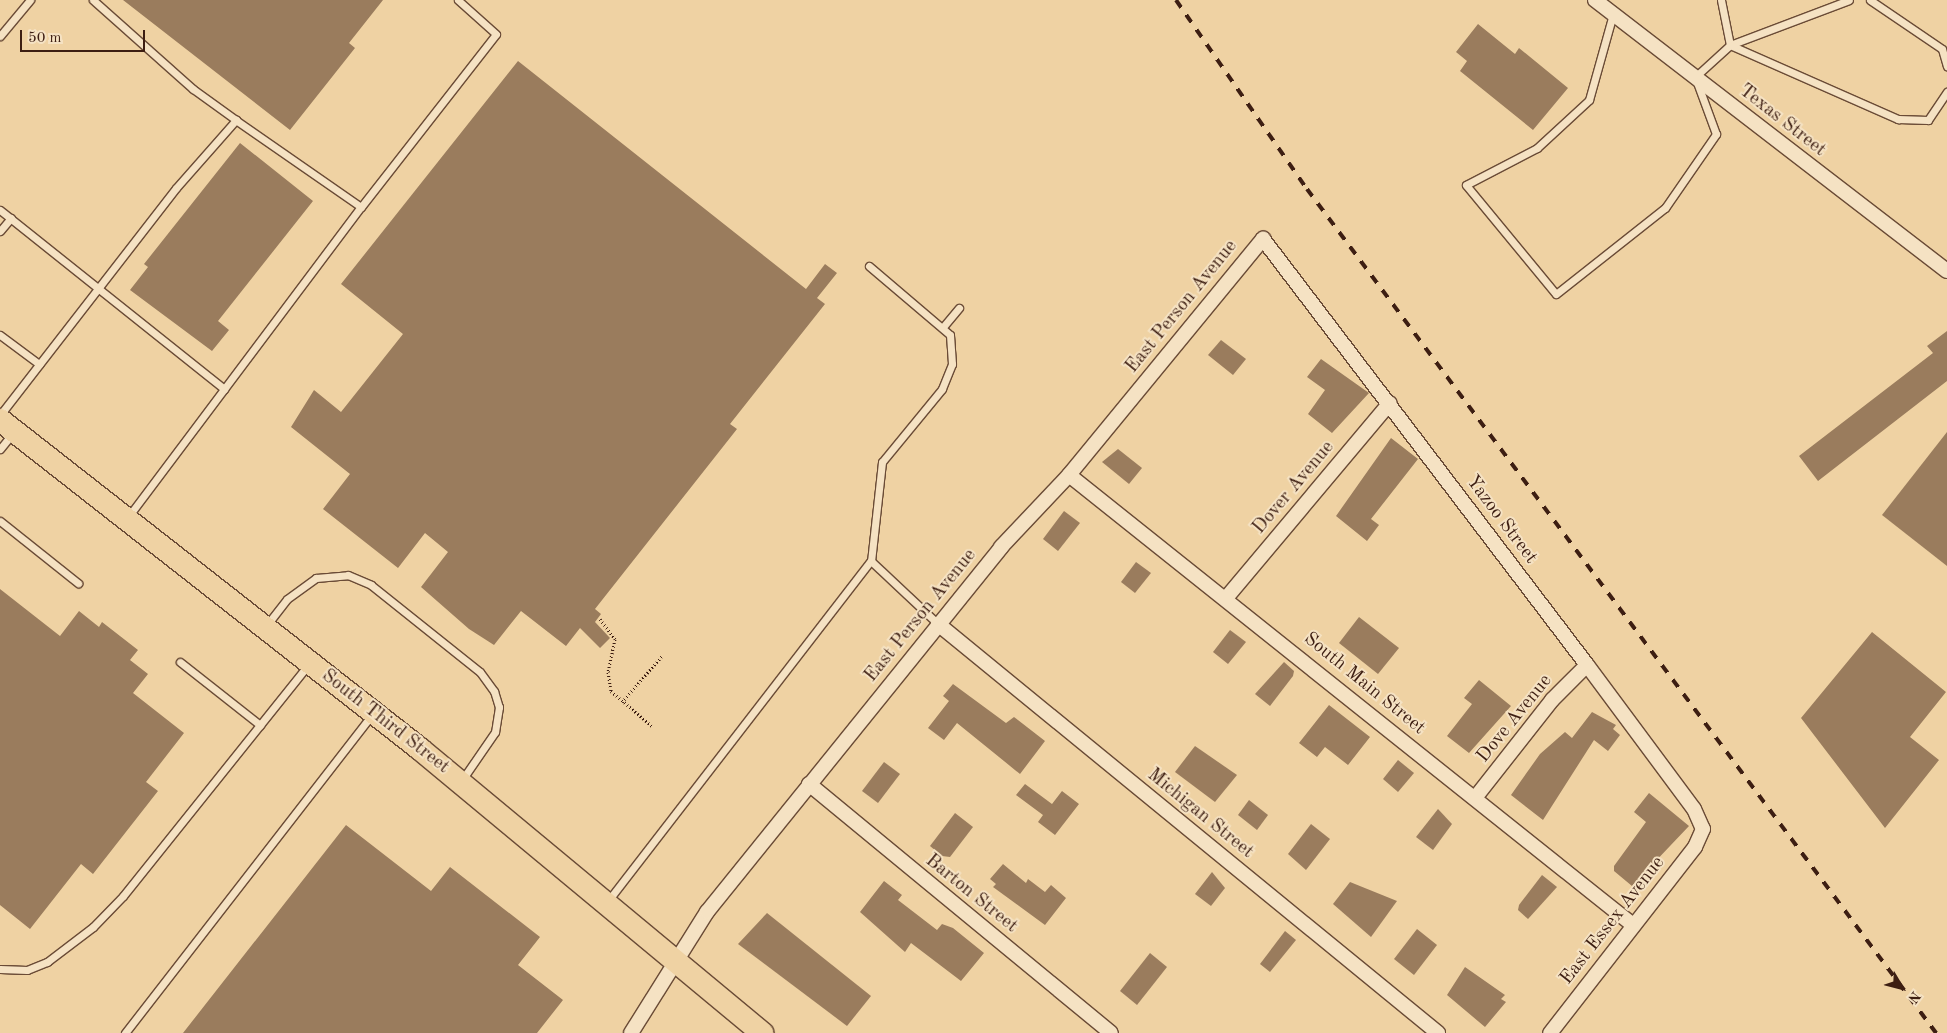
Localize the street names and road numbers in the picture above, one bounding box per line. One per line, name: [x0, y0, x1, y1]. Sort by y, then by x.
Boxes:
street label: Texas Street: [1734, 80, 1830, 162]
street label: East Person Avenue: [1121, 236, 1243, 378]
street label: Dover Avenue: [1248, 437, 1340, 539]
street label: Yazoo Street: [1460, 471, 1542, 569]
street label: East Person Avenue: [860, 545, 982, 687]
street label: South Main Street: [1299, 628, 1429, 740]
street label: South Third Street: [316, 665, 454, 779]
street label: Dove Avenue: [1472, 670, 1558, 768]
street label: Michigan Street: [1142, 764, 1258, 864]
street label: Barton Street: [920, 850, 1022, 938]
street label: East Essex Avenue: [1556, 852, 1670, 990]

